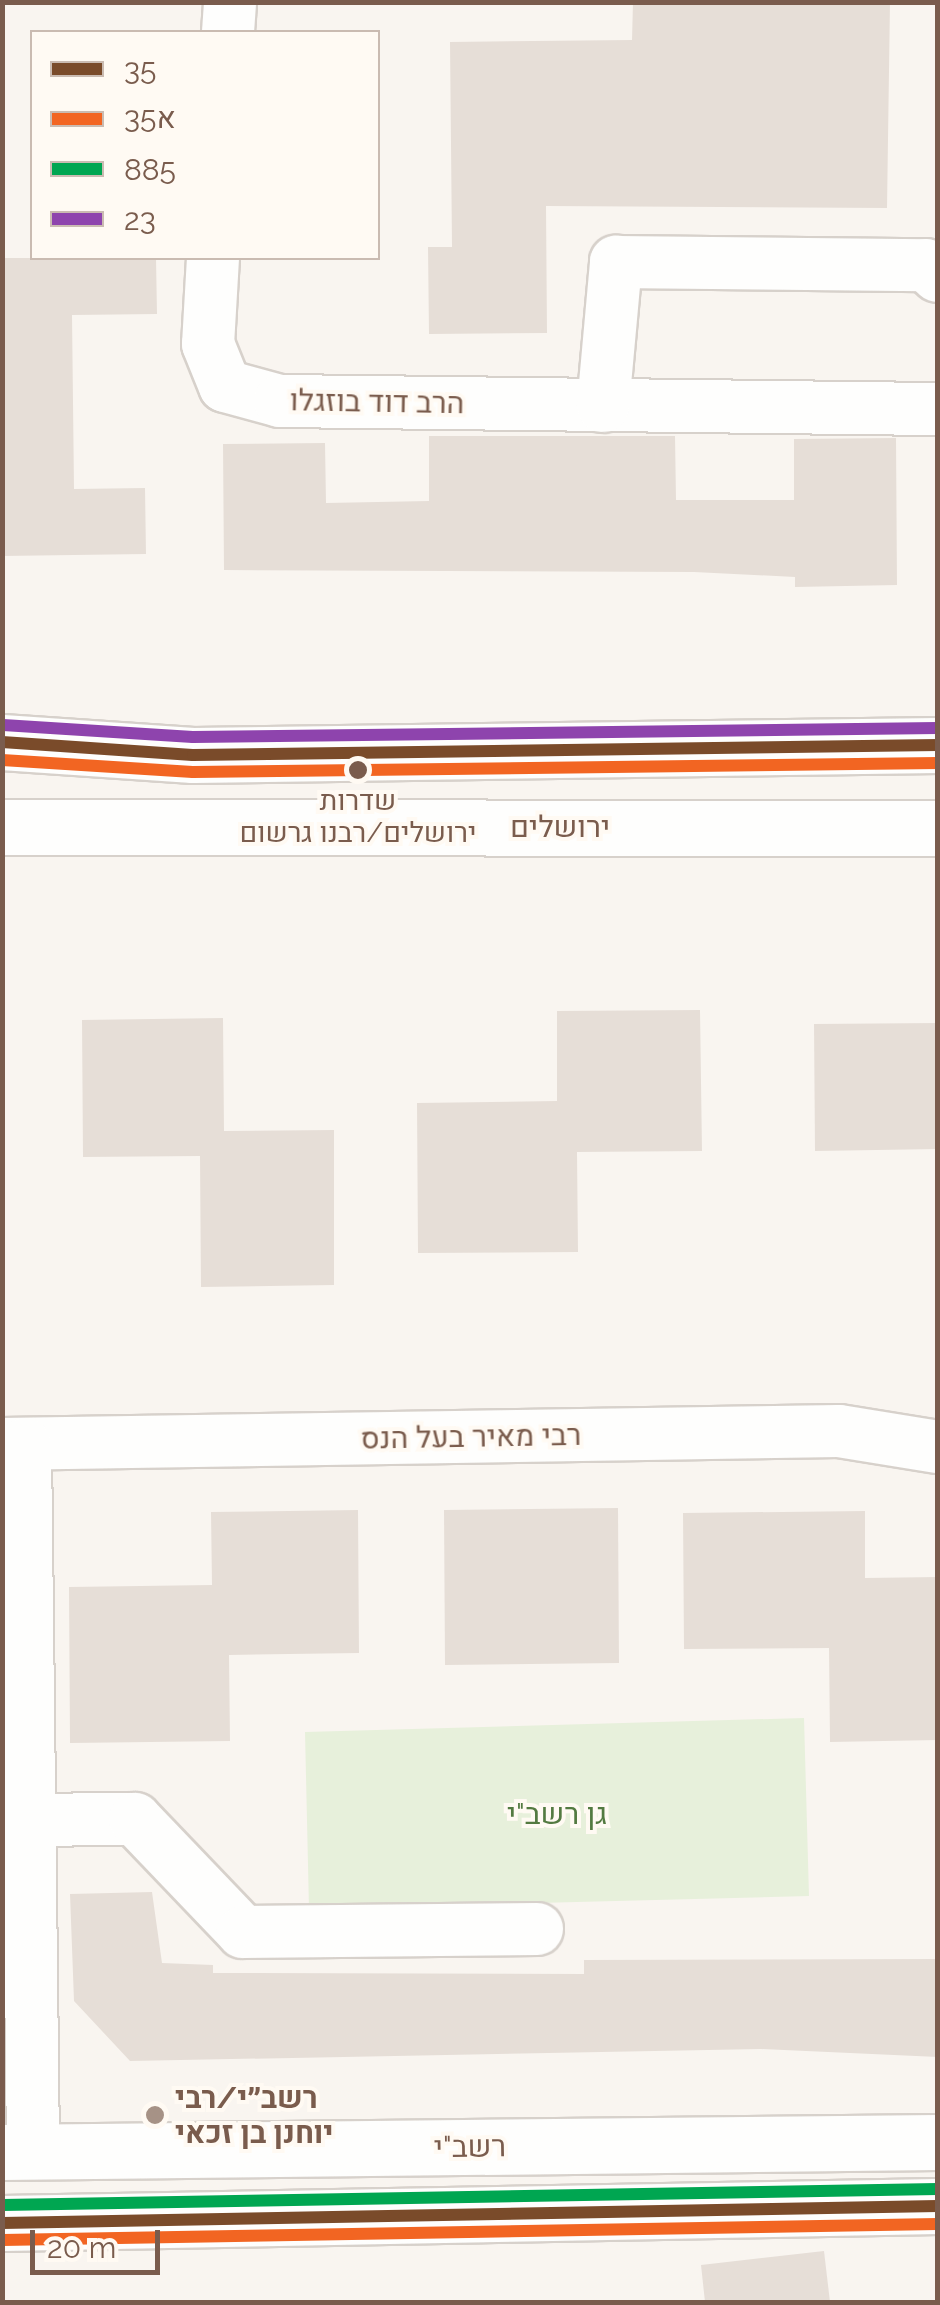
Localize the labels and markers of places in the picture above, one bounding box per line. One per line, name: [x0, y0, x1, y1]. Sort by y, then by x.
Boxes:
marker: שדרות ירושלים/רבנו גרשום: [348, 760, 368, 780]
place label: שדרות ירושלים/רבנו גרשום: [239, 784, 477, 850]
place label: רשב״י/רבי יוחנן בן זכאי: [175, 2080, 334, 2150]
marker: רשב״י/רבי יוחנן בן זכאי: [144, 2104, 166, 2126]

